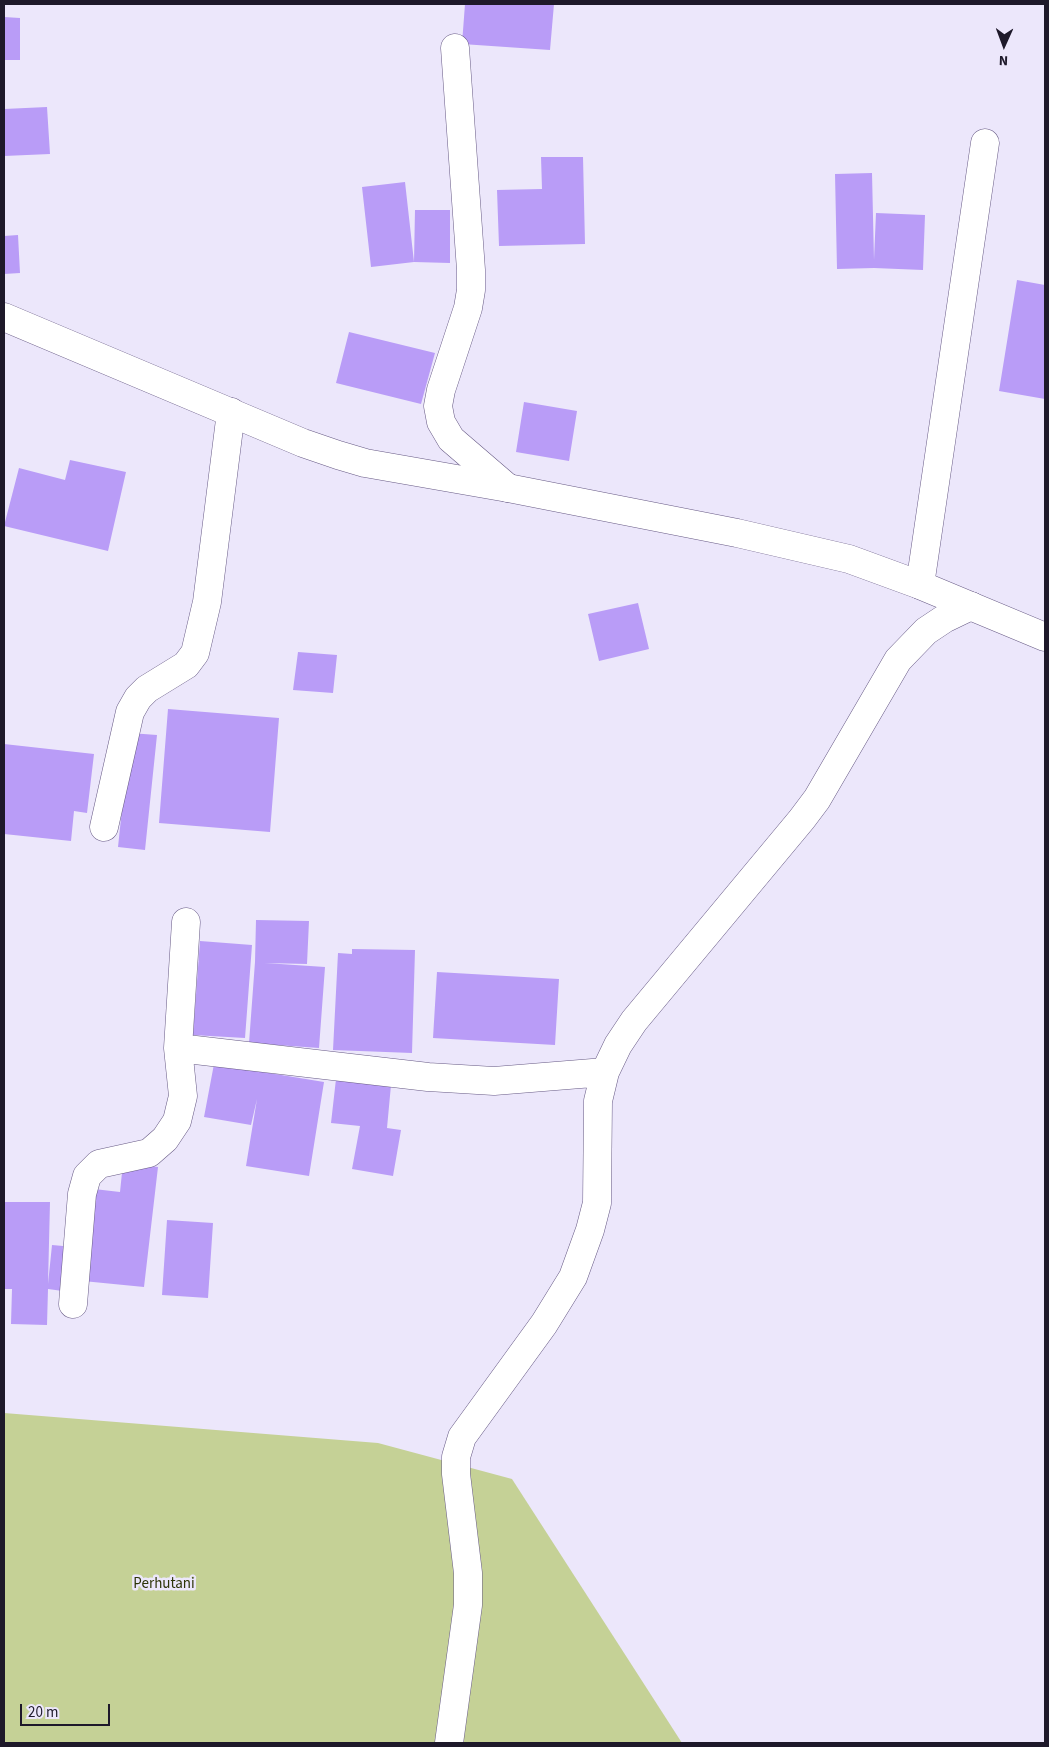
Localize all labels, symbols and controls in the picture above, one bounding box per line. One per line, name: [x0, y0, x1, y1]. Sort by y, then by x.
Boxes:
north arrow: [979, 20, 1029, 70]
text: N: [998, 50, 1008, 70]
park label: Perhutani: [133, 1576, 195, 1594]
scale bar: [22, 1694, 112, 1726]
text: 20 m: [28, 1702, 58, 1723]

